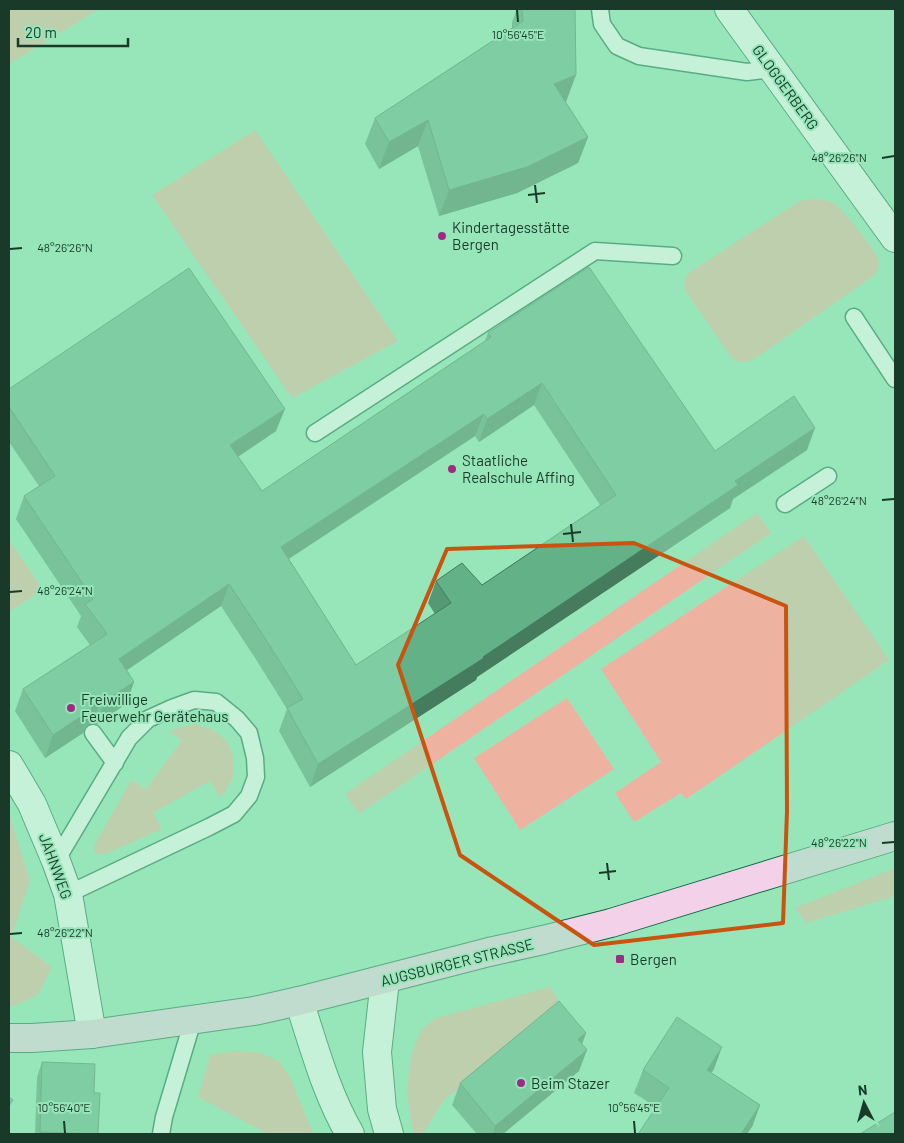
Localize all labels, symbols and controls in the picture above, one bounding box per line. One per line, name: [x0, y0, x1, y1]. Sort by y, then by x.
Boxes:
scale bar: [18, 15, 128, 47]
text: 20 m: [25, 23, 57, 41]
text: 10°56'45"E: [492, 27, 544, 41]
street label: GLOGGERBERG: [749, 41, 823, 133]
text: 48°26'26"N: [811, 150, 867, 164]
place label: Kindertagesstätte Bergen: [452, 218, 570, 253]
marker: Kindertagesstätte Bergen: [436, 230, 448, 242]
text: 48°26'26"N: [37, 240, 93, 254]
place label: Staatliche Realschule Affing: [462, 451, 575, 486]
marker: Staatliche Realschule Affing: [446, 463, 458, 475]
text: 48°26'24"N: [811, 493, 867, 507]
text: 48°26'24"N: [37, 583, 93, 597]
place label: Freiwillige Feuerwehr Gerätehaus: [81, 690, 228, 725]
marker: Freiwillige Feuerwehr Gerätehaus: [65, 702, 77, 714]
street label: JAHNWEG: [36, 831, 76, 901]
text: 48°26'22"N: [811, 835, 867, 849]
text: 48°26'22"N: [37, 925, 93, 939]
street label: AUGSBURGER STRASSE: [379, 934, 535, 990]
place label: Bergen: [630, 950, 677, 968]
marker: Bergen: [614, 953, 626, 965]
place label: Beim Stazer: [531, 1074, 610, 1092]
marker: Beim Stazer: [515, 1077, 527, 1089]
north arrow: [839, 1078, 889, 1128]
text: N: [857, 1081, 868, 1099]
text: 10°56'40"E: [37, 1100, 91, 1114]
text: 10°56'45"E: [608, 1100, 660, 1114]

